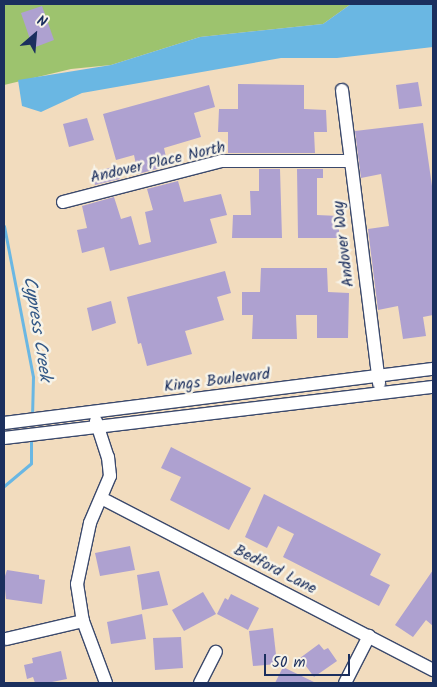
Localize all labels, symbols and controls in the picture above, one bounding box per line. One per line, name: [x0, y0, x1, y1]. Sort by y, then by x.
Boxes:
north arrow: [10, 10, 60, 60]
text: N: [33, 10, 51, 33]
street label: Andover Place North: [89, 138, 227, 188]
street label: Andover Way: [329, 200, 359, 288]
water label: Cypress Creek: [17, 275, 55, 383]
street label: Kings Boulevard: [163, 365, 271, 397]
street label: Bedford Lane: [230, 541, 320, 599]
scale bar: [267, 644, 353, 676]
text: 50 m: [272, 651, 306, 675]

